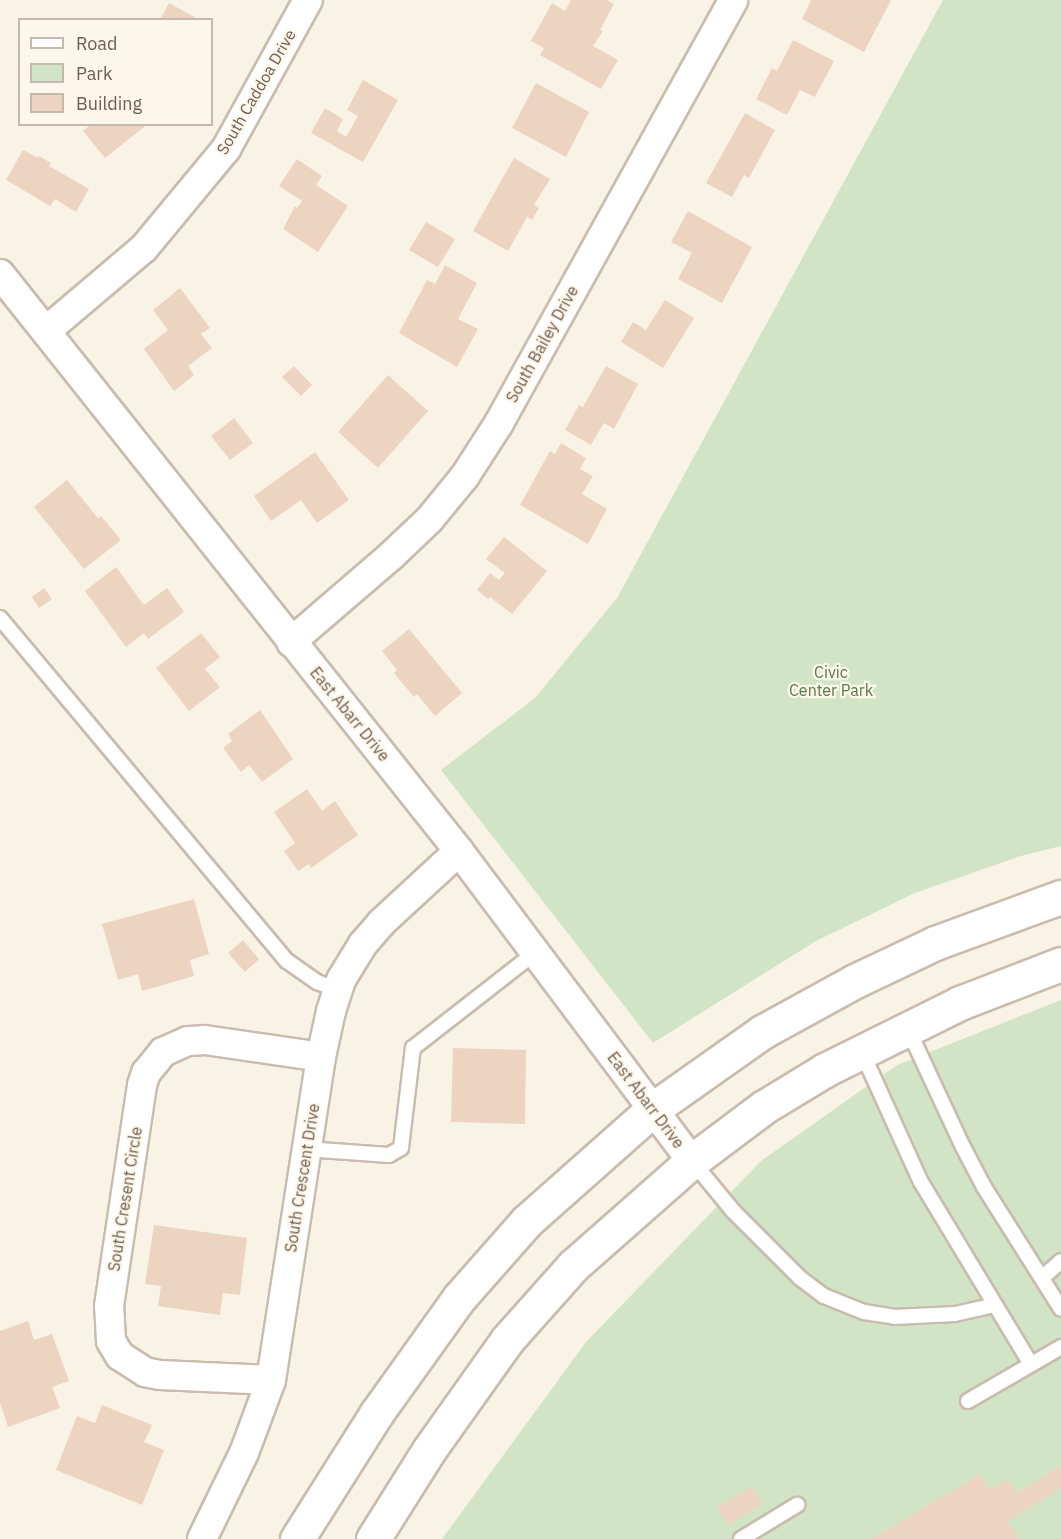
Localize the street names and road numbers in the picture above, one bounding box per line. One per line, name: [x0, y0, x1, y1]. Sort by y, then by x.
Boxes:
street label: South Caddoa Drive: [212, 26, 300, 158]
street label: South Bailey Drive: [502, 282, 582, 406]
street label: East Abarr Drive: [306, 663, 394, 765]
street label: East Abarr Drive: [604, 1048, 688, 1152]
street label: South Crescent Drive: [281, 1102, 323, 1254]
street label: South Cresent Circle: [104, 1125, 146, 1273]

